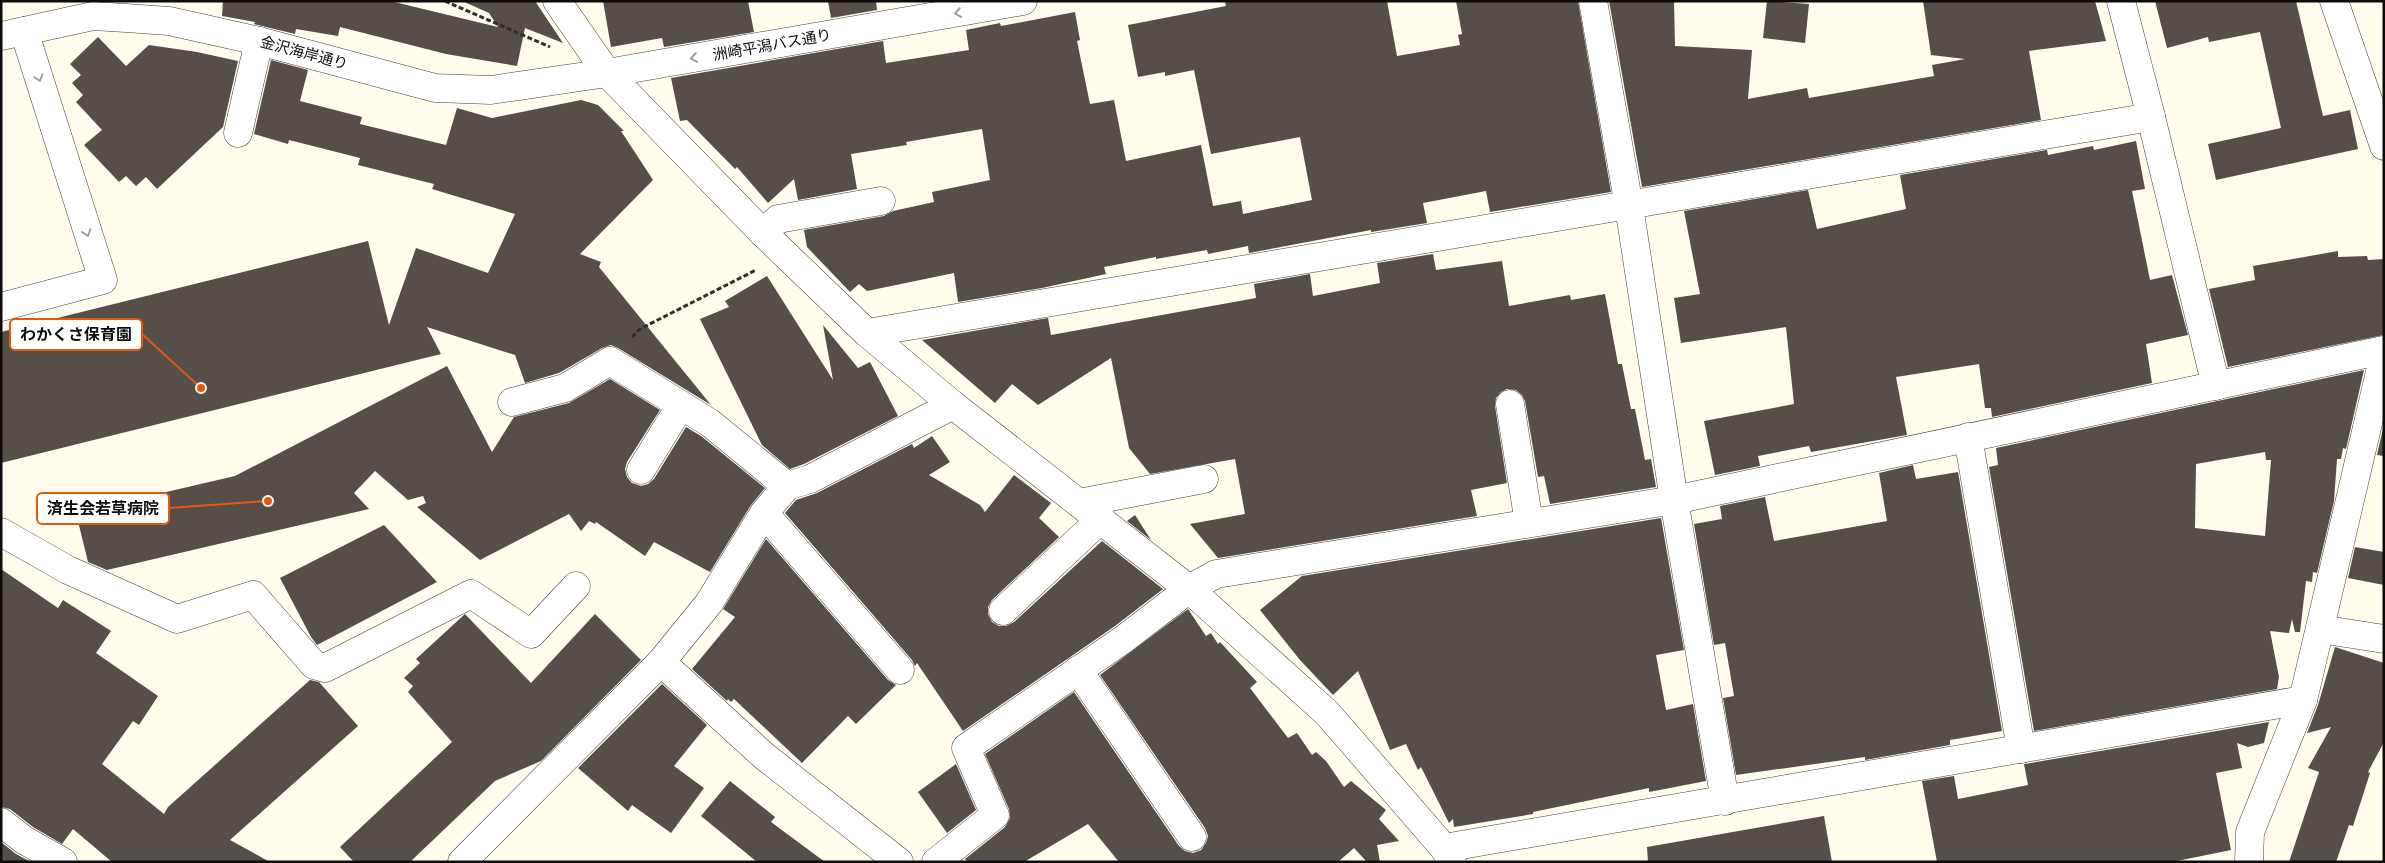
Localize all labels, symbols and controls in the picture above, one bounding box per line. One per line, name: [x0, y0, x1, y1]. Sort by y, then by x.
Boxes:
one-way arrow: [953, 7, 962, 17]
street label: 洲崎平潟バス通り: [711, 24, 833, 65]
street label: 金沢海岸通り: [258, 31, 350, 74]
one-way arrow: [690, 53, 698, 63]
one-way arrow: [33, 73, 43, 81]
one-way arrow: [82, 228, 92, 236]
callout: わかくさ保育園: [10, 319, 142, 350]
text: わかくさ保育園: [20, 323, 132, 345]
callout: 済生会若草病院: [37, 493, 169, 524]
text: 済生会若草病院: [47, 497, 159, 519]

